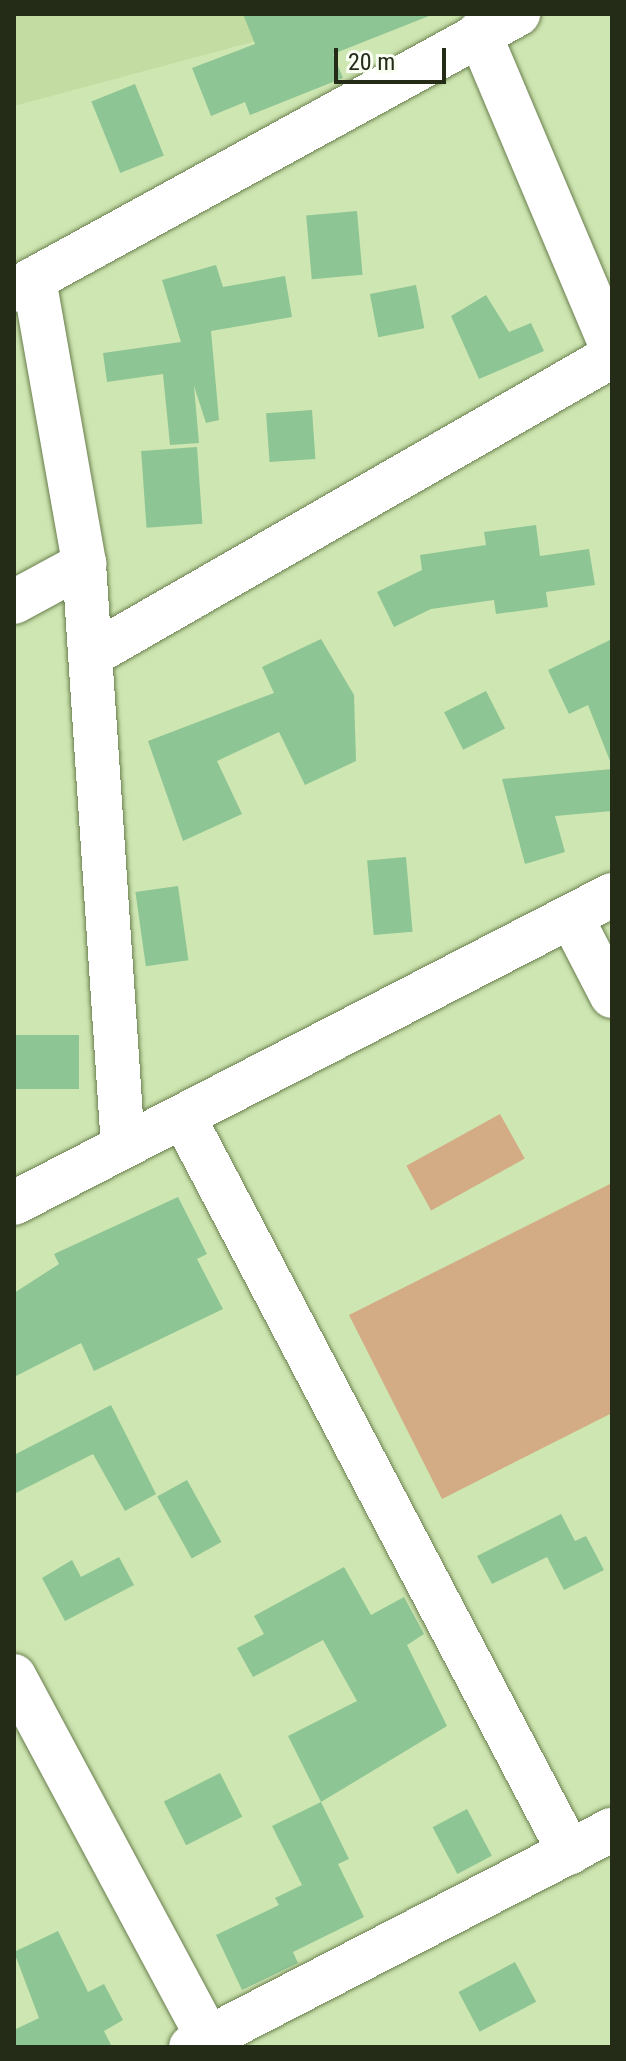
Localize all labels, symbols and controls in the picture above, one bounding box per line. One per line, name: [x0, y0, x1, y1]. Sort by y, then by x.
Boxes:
scale bar: [338, 32, 450, 82]
text: 20 m: [348, 48, 395, 76]

